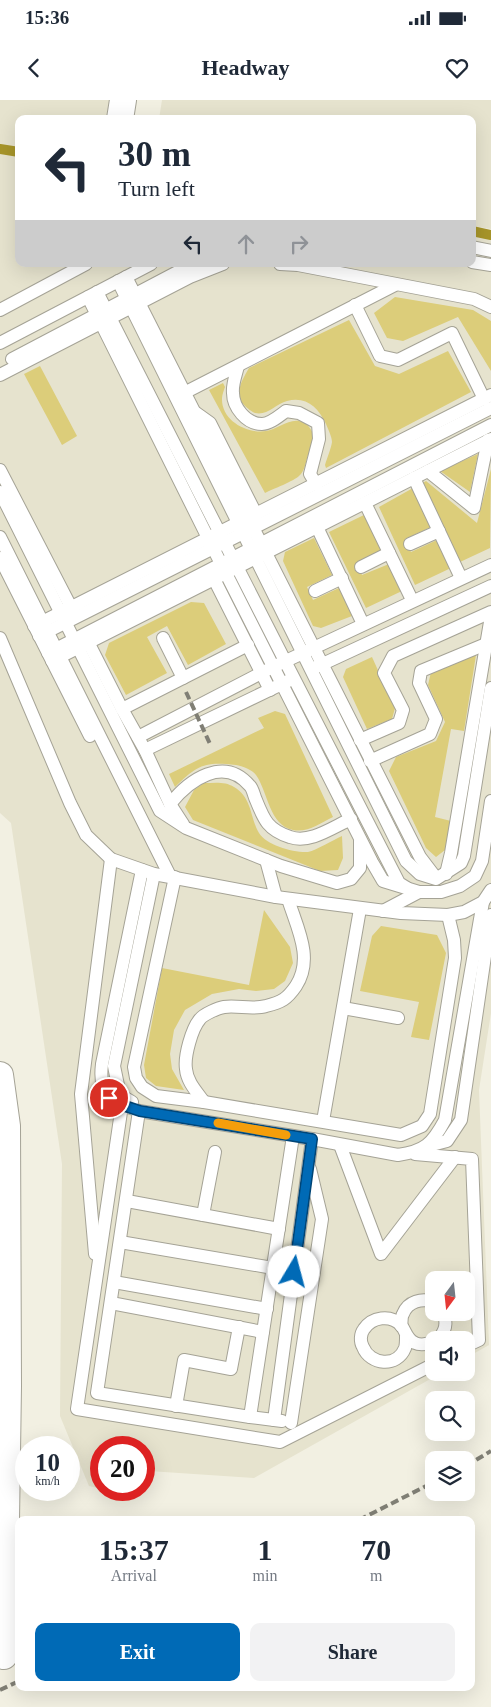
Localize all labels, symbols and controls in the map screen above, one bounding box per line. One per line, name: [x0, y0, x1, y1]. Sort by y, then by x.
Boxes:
text: 15:36: [25, 7, 69, 28]
icon: back: [20, 54, 48, 82]
icon: heart: [443, 54, 471, 82]
text: Headway: [202, 55, 290, 80]
icon: left: [35, 135, 100, 200]
text: 30 m: [118, 135, 191, 174]
text: Turn left: [118, 176, 195, 201]
icon: left: [179, 230, 207, 258]
icon: ahead: [232, 230, 260, 258]
icon: right: [285, 230, 313, 258]
pin: [88, 1077, 130, 1119]
icon: arrive: [95, 1084, 123, 1112]
position arrow: [267, 1245, 319, 1297]
north arrow: [425, 1271, 475, 1321]
map controls: [425, 1271, 475, 1501]
button: sound: [425, 1331, 475, 1381]
button: search: [425, 1391, 475, 1441]
speed limit sign: 20: [90, 1436, 155, 1501]
text: 10: [35, 1449, 60, 1476]
button: layers: [425, 1451, 475, 1501]
text: km/h: [35, 1474, 60, 1488]
text: 15:37: [99, 1533, 169, 1566]
text: 1: [257, 1533, 272, 1566]
text: 70: [361, 1533, 391, 1566]
text: Arrival: [111, 1567, 157, 1584]
text: min: [253, 1567, 277, 1584]
text: m: [370, 1567, 382, 1584]
button: Exit: [35, 1623, 240, 1681]
button: Share: [250, 1623, 455, 1681]

